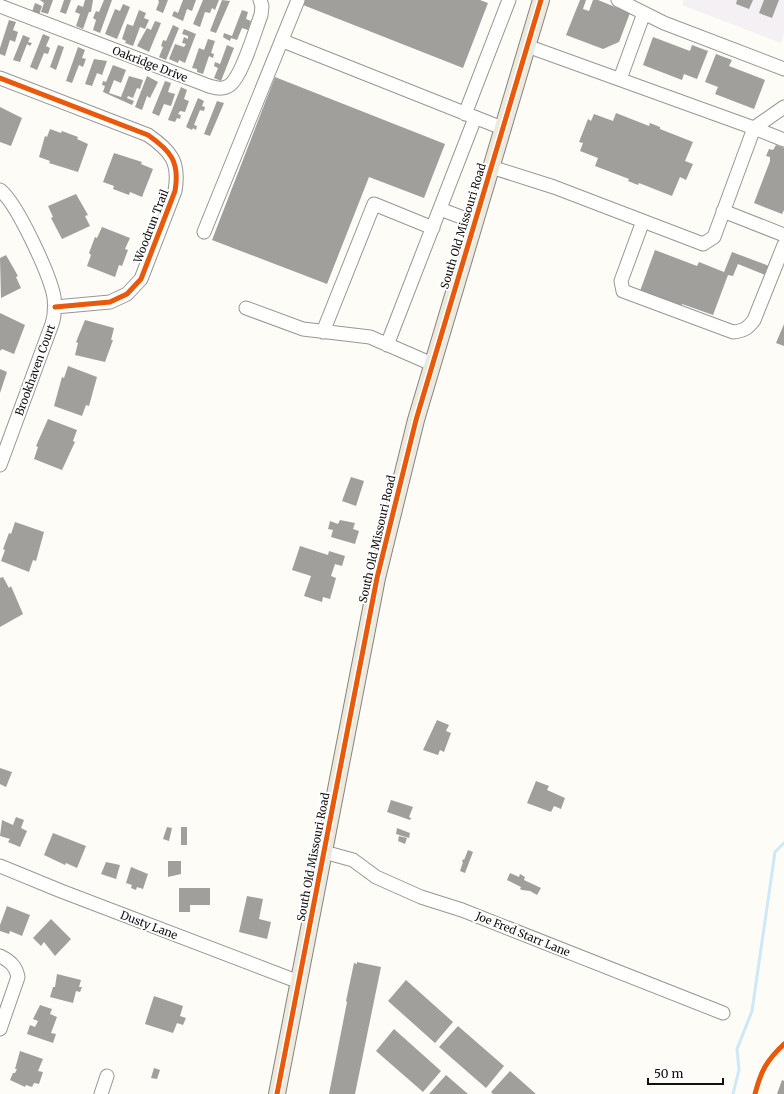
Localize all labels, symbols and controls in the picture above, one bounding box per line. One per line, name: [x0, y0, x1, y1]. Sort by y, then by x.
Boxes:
street label: Oakridge Drive: [110, 43, 190, 85]
street label: South Old Missouri Road: [437, 161, 489, 291]
street label: Woodrun Trail: [130, 187, 172, 266]
street label: Brookhaven Court: [12, 322, 58, 418]
street label: South Old Missouri Road: [355, 473, 399, 604]
street label: South Old Missouri Road: [294, 791, 332, 922]
street label: Dusty Lane: [118, 908, 180, 942]
street label: Joe Fred Starr Lane: [473, 908, 572, 959]
scale bar: [648, 1060, 723, 1086]
text: 50 m: [654, 1066, 683, 1081]

